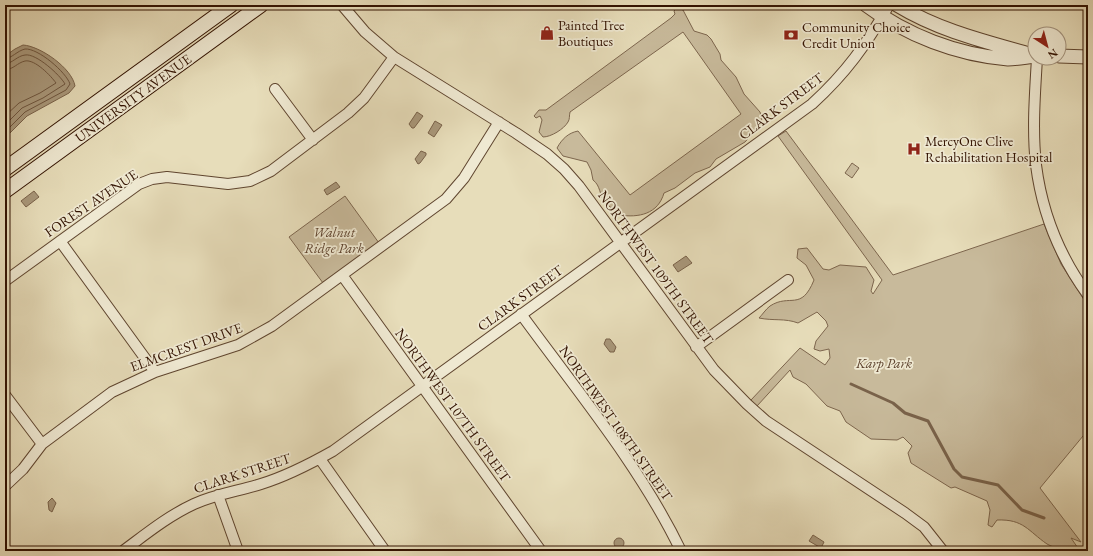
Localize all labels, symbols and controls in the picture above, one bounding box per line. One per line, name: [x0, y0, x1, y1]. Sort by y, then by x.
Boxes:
place label: Painted Tree Boutiques: [558, 16, 625, 50]
place label: Community Choice Credit Union: [802, 18, 911, 52]
shop icon: Painted Tree Boutiques: [539, 25, 555, 41]
north arrow: [1027, 26, 1067, 66]
bank icon: Community Choice Credit Union: [783, 27, 799, 43]
text: N: [1045, 46, 1061, 62]
street label: UNIVERSITY AVENUE: [71, 50, 195, 146]
street label: CLARK STREET: [735, 68, 827, 144]
place label: MercyOne Clive Rehabilitation Hospital: [925, 132, 1053, 166]
hospital icon: MercyOne Clive Rehabilitation Hospital: [906, 141, 922, 157]
street label: FOREST AVENUE: [41, 165, 141, 241]
street label: NORTHWEST 109TH STREET: [594, 187, 718, 348]
park label: Walnut Ridge Park: [304, 223, 364, 257]
street label: CLARK STREET: [474, 261, 567, 335]
street label: ELMCREST DRIVE: [128, 318, 245, 376]
street label: NORTHWEST 107TH STREET: [391, 325, 515, 486]
street label: NORTHWEST 108TH STREET: [556, 342, 677, 505]
park label: Karp Park: [855, 354, 913, 372]
street label: CLARK STREET: [191, 449, 293, 497]

